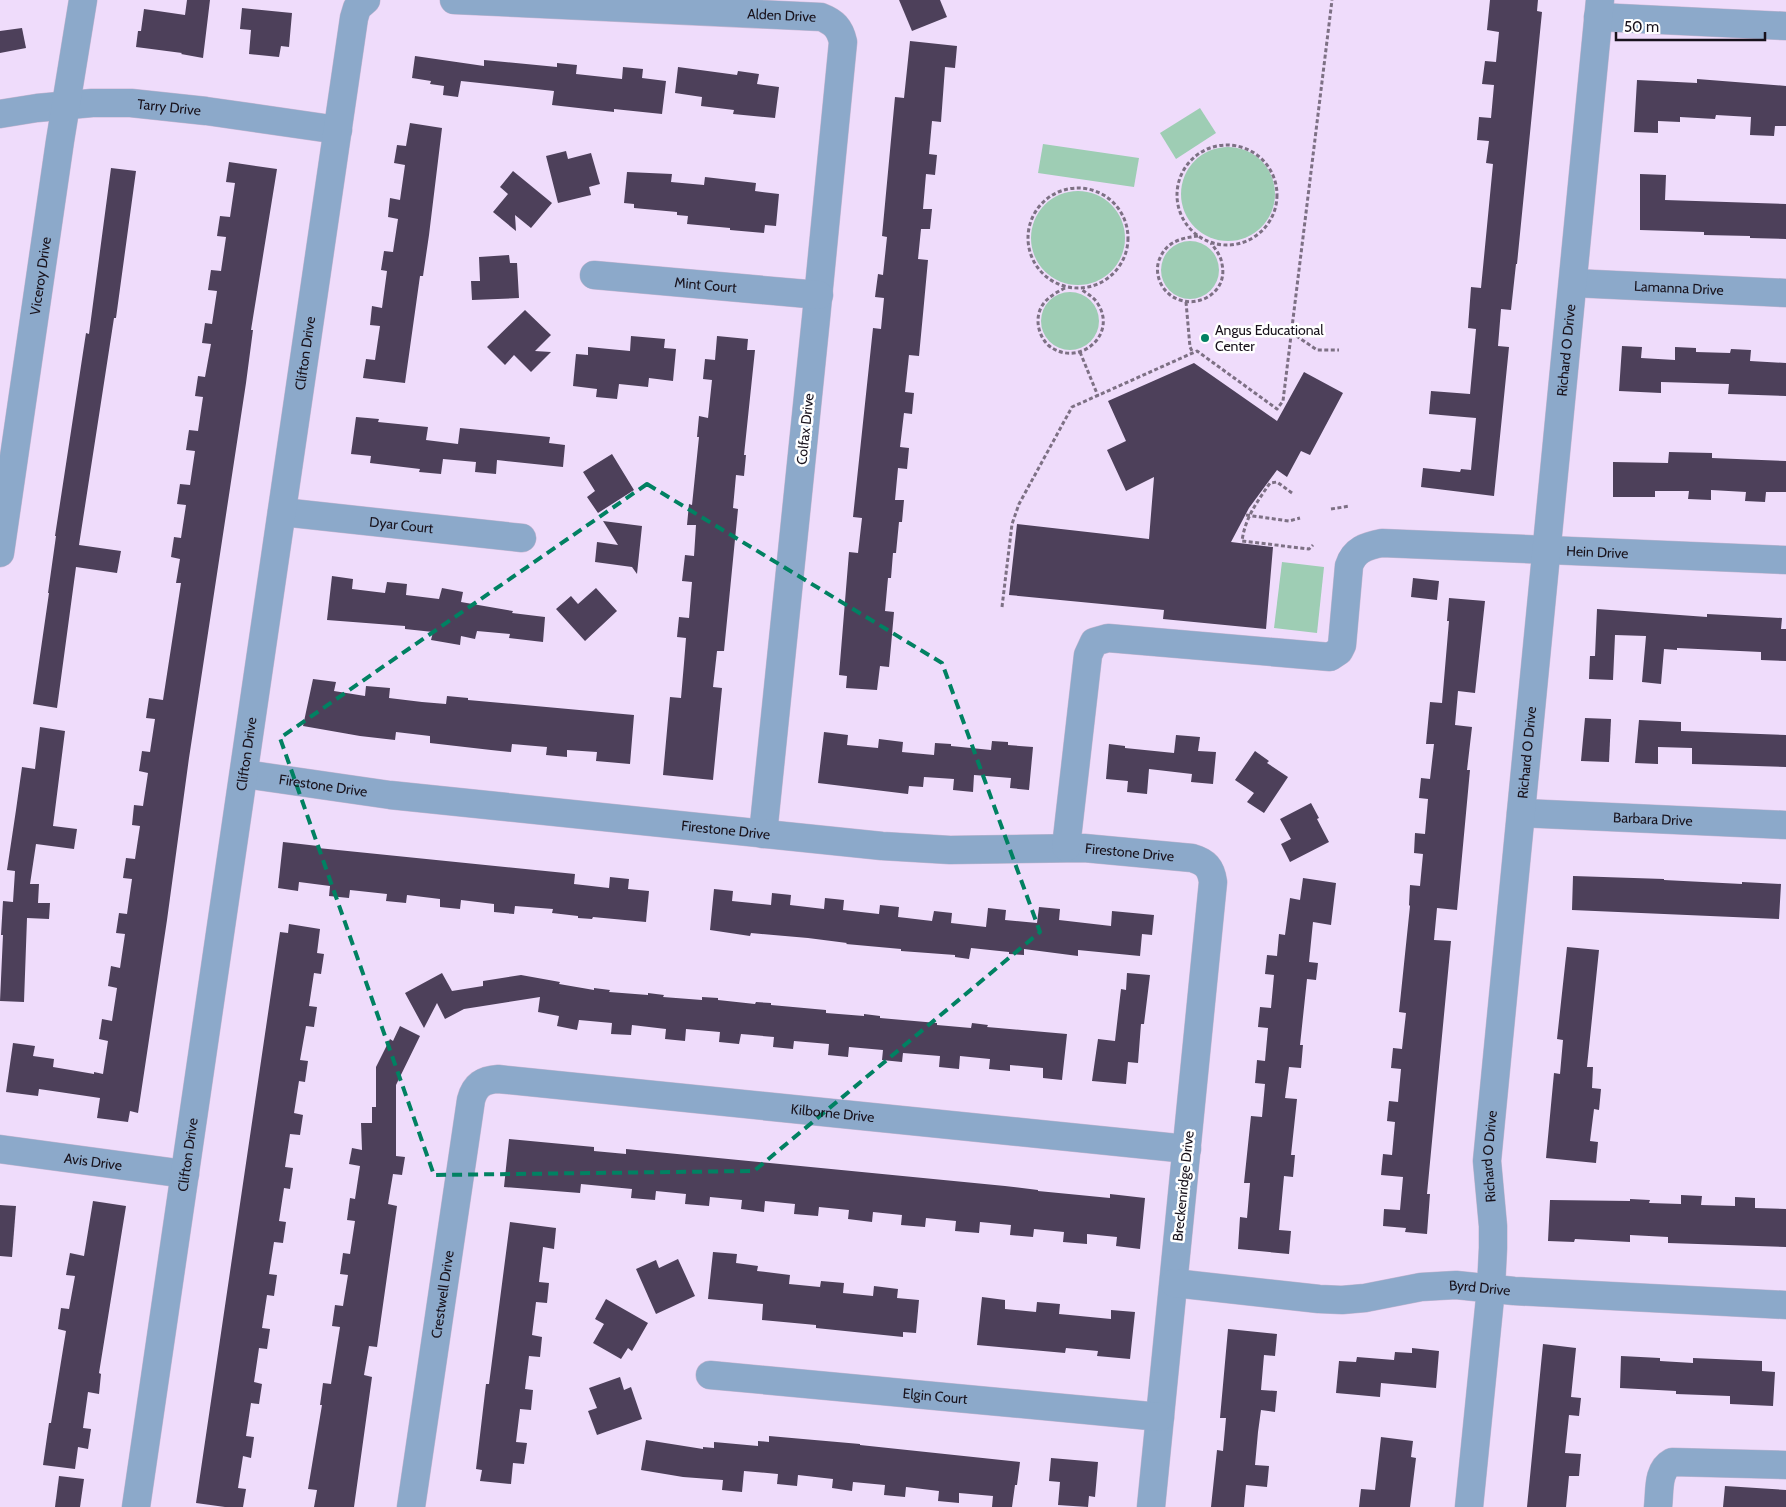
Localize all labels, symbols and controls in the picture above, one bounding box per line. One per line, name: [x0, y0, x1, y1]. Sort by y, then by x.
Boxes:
street label: Alden Drive: [747, 5, 817, 26]
scale bar: [1616, 10, 1765, 42]
text: 50 m: [1624, 18, 1659, 36]
street label: Tarry Drive: [136, 95, 202, 119]
street label: Viceroy Drive: [26, 236, 55, 316]
street label: Mint Court: [674, 273, 738, 297]
street label: Lamanna Drive: [1634, 277, 1724, 299]
street label: Richard O Drive: [1552, 303, 1579, 397]
street label: Clifton Drive: [291, 315, 319, 391]
place label: Angus Educational Center: [1215, 321, 1324, 355]
marker: Angus Educational Center: [1199, 332, 1211, 344]
street label: Colfax Drive: [792, 392, 818, 466]
street label: Dyar Court: [368, 513, 434, 537]
street label: Hein Drive: [1566, 542, 1629, 562]
street label: Richard O Drive: [1513, 705, 1540, 799]
street label: Clifton Drive: [232, 716, 261, 792]
street label: Firestone Drive: [278, 770, 369, 801]
street label: Barbara Drive: [1613, 808, 1693, 830]
street label: Firestone Drive: [680, 816, 771, 843]
street label: Firestone Drive: [1084, 839, 1175, 865]
street label: Kilborne Drive: [790, 1100, 875, 1126]
street label: Richard O Drive: [1478, 1110, 1501, 1203]
street label: Clifton Drive: [173, 1117, 202, 1193]
street label: Breckenridge Drive: [1168, 1130, 1198, 1242]
street label: Avis Drive: [63, 1149, 123, 1174]
street label: Crestwell Drive: [427, 1249, 458, 1340]
street label: Byrd Drive: [1448, 1276, 1511, 1300]
street label: Elgin Court: [902, 1384, 968, 1408]

